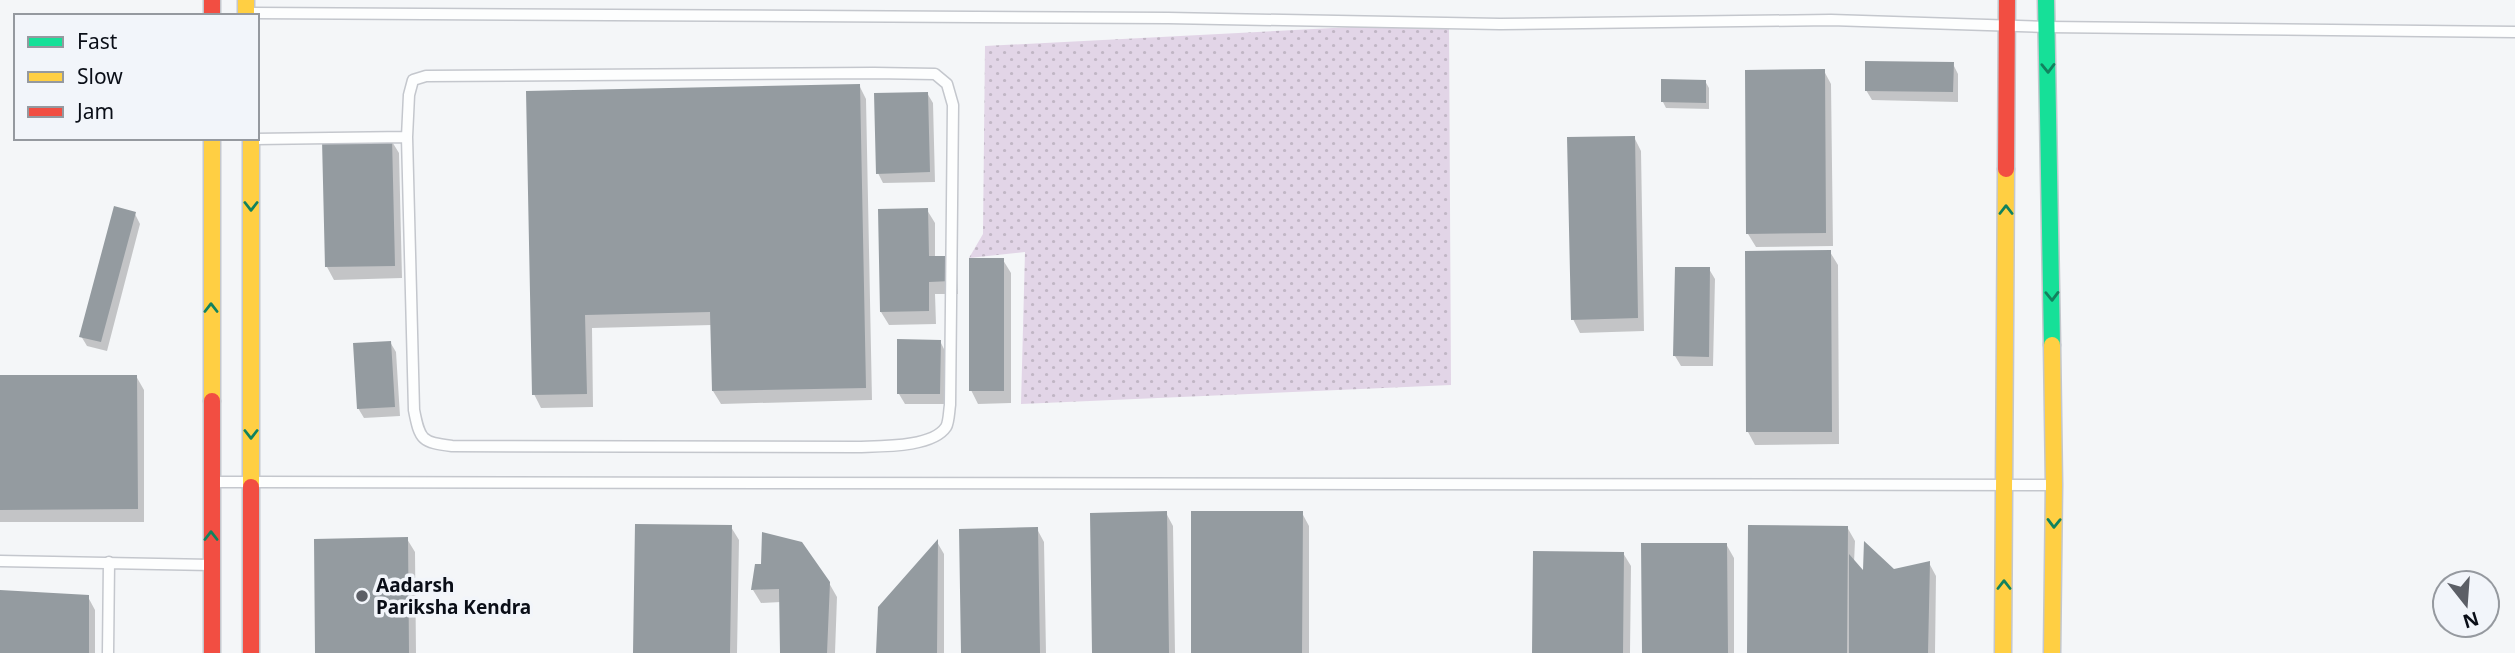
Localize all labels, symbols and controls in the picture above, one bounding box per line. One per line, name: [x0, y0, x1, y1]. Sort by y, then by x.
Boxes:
legend: [14, 14, 259, 140]
text: Fast: [77, 27, 118, 55]
text: Slow: [77, 62, 123, 90]
one-way arrow: [2040, 63, 2056, 74]
text: Jam: [75, 97, 114, 125]
one-way arrow: [243, 202, 259, 212]
one-way arrow: [1998, 205, 2014, 215]
one-way arrow: [2044, 290, 2059, 301]
one-way arrow: [203, 303, 219, 313]
one-way arrow: [243, 429, 259, 440]
one-way arrow: [2046, 518, 2062, 529]
one-way arrow: [203, 530, 219, 541]
north arrow: [2431, 569, 2501, 639]
place label: Aadarsh Pariksha Kendra: [376, 572, 531, 620]
one-way arrow: [1996, 579, 2012, 590]
marker: Aadarsh Pariksha Kendra: [354, 588, 370, 604]
text: N: [2460, 606, 2482, 635]

